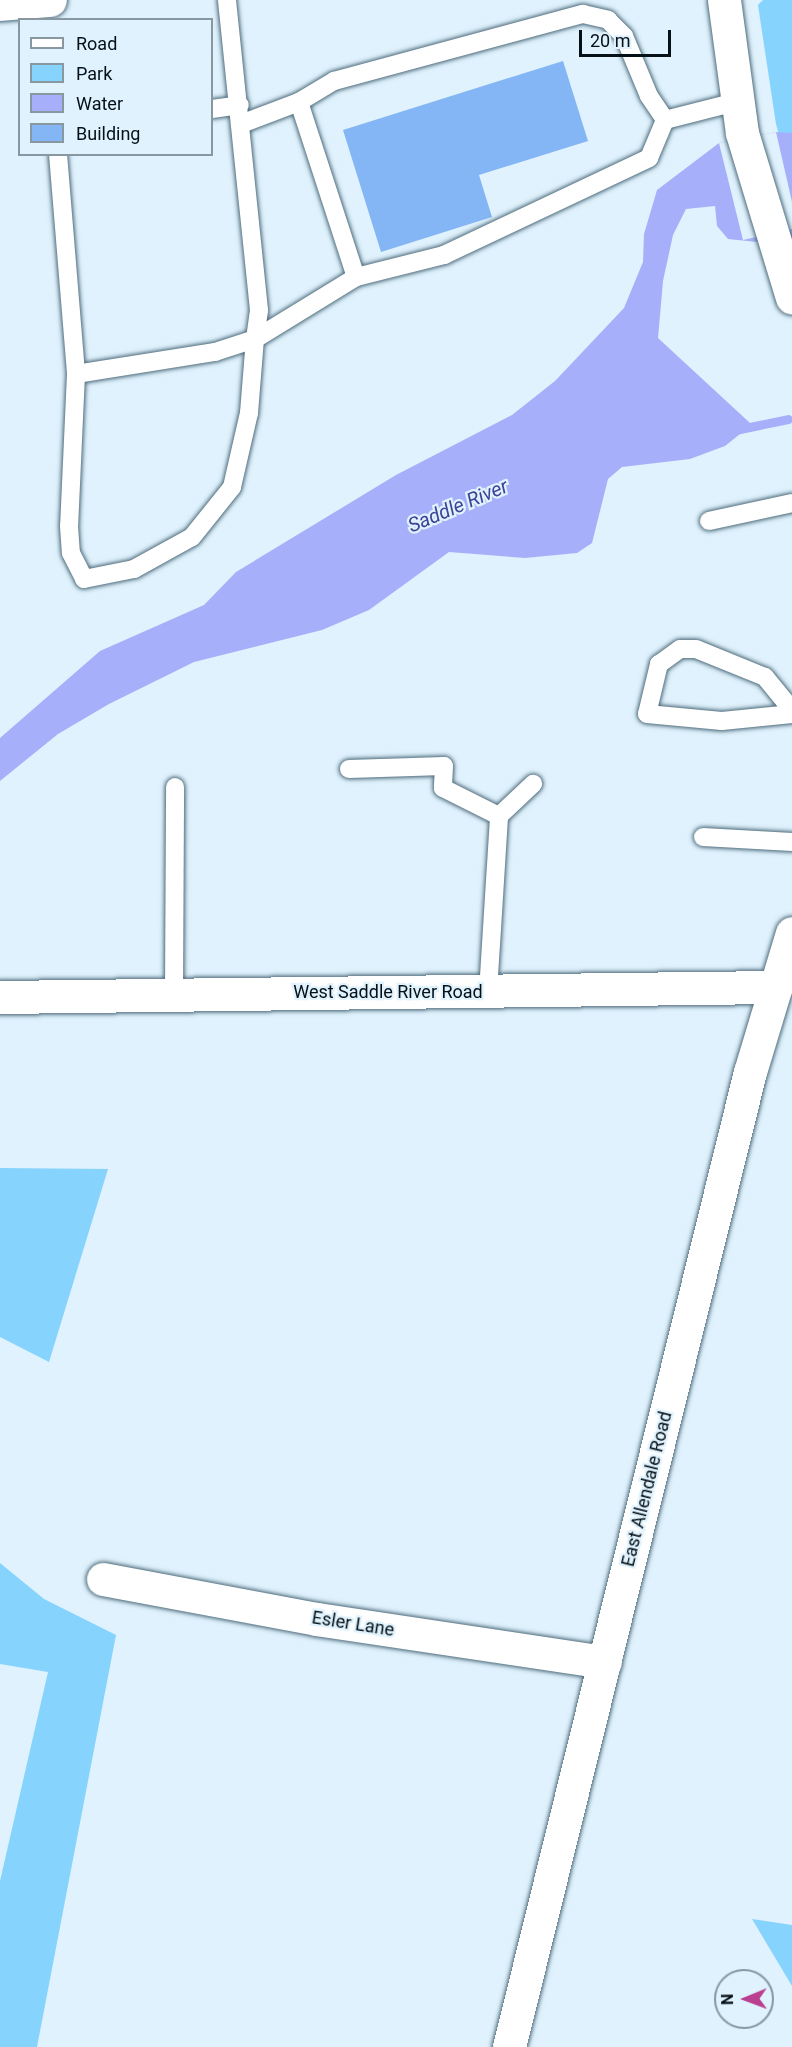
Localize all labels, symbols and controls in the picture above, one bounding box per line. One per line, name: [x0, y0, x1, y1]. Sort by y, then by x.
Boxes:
legend: [18, 18, 213, 156]
scale bar: [582, 18, 674, 56]
text: 20 m: [590, 30, 630, 51]
text: Road: [76, 33, 117, 54]
text: Park: [76, 63, 112, 84]
text: Water: [76, 93, 123, 114]
text: Building: [76, 123, 140, 144]
water label: Saddle River: [404, 474, 512, 538]
street label: West Saddle River Road: [293, 981, 483, 1003]
street label: East Allendale Road: [617, 1409, 677, 1569]
street label: Esler Lane: [310, 1607, 396, 1641]
north arrow: [714, 1969, 774, 2029]
text: N: [718, 1993, 737, 2005]

